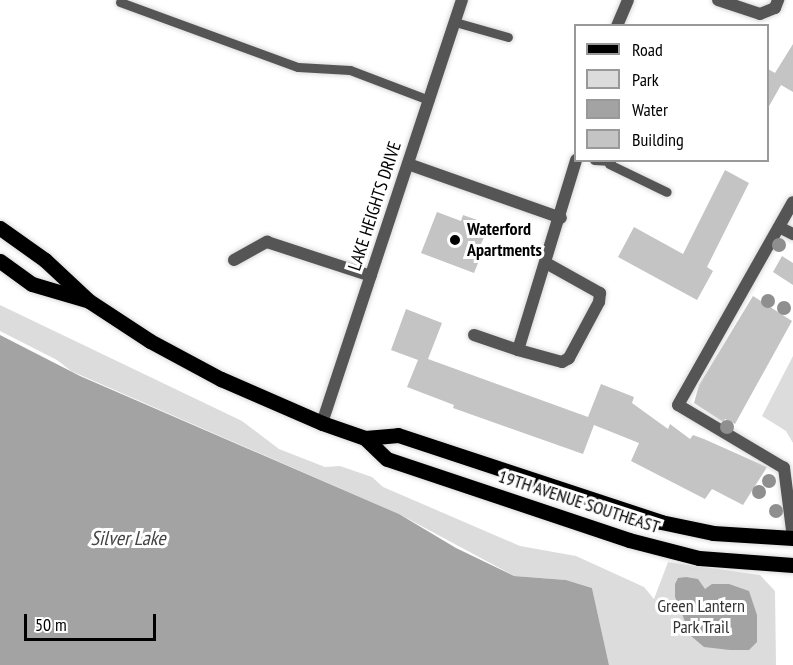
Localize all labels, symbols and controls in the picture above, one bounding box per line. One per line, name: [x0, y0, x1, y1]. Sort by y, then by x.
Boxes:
legend: [574, 24, 769, 162]
text: Road: [632, 38, 663, 61]
text: Park: [632, 68, 659, 91]
text: Water: [632, 98, 668, 121]
text: Building: [632, 128, 684, 151]
street label: LAKE HEIGHTS DRIVE: [344, 139, 406, 273]
place label: Waterford Apartments: [467, 219, 542, 262]
marker: Waterford Apartments: [448, 233, 462, 247]
street label: 19TH AVENUE SOUTHEAST: [495, 466, 663, 538]
water label: Silver Lake: [90, 526, 166, 550]
park label: Green Lantern Park Trail: [657, 596, 745, 638]
scale bar: [27, 602, 159, 640]
text: 50 m: [35, 613, 67, 636]

